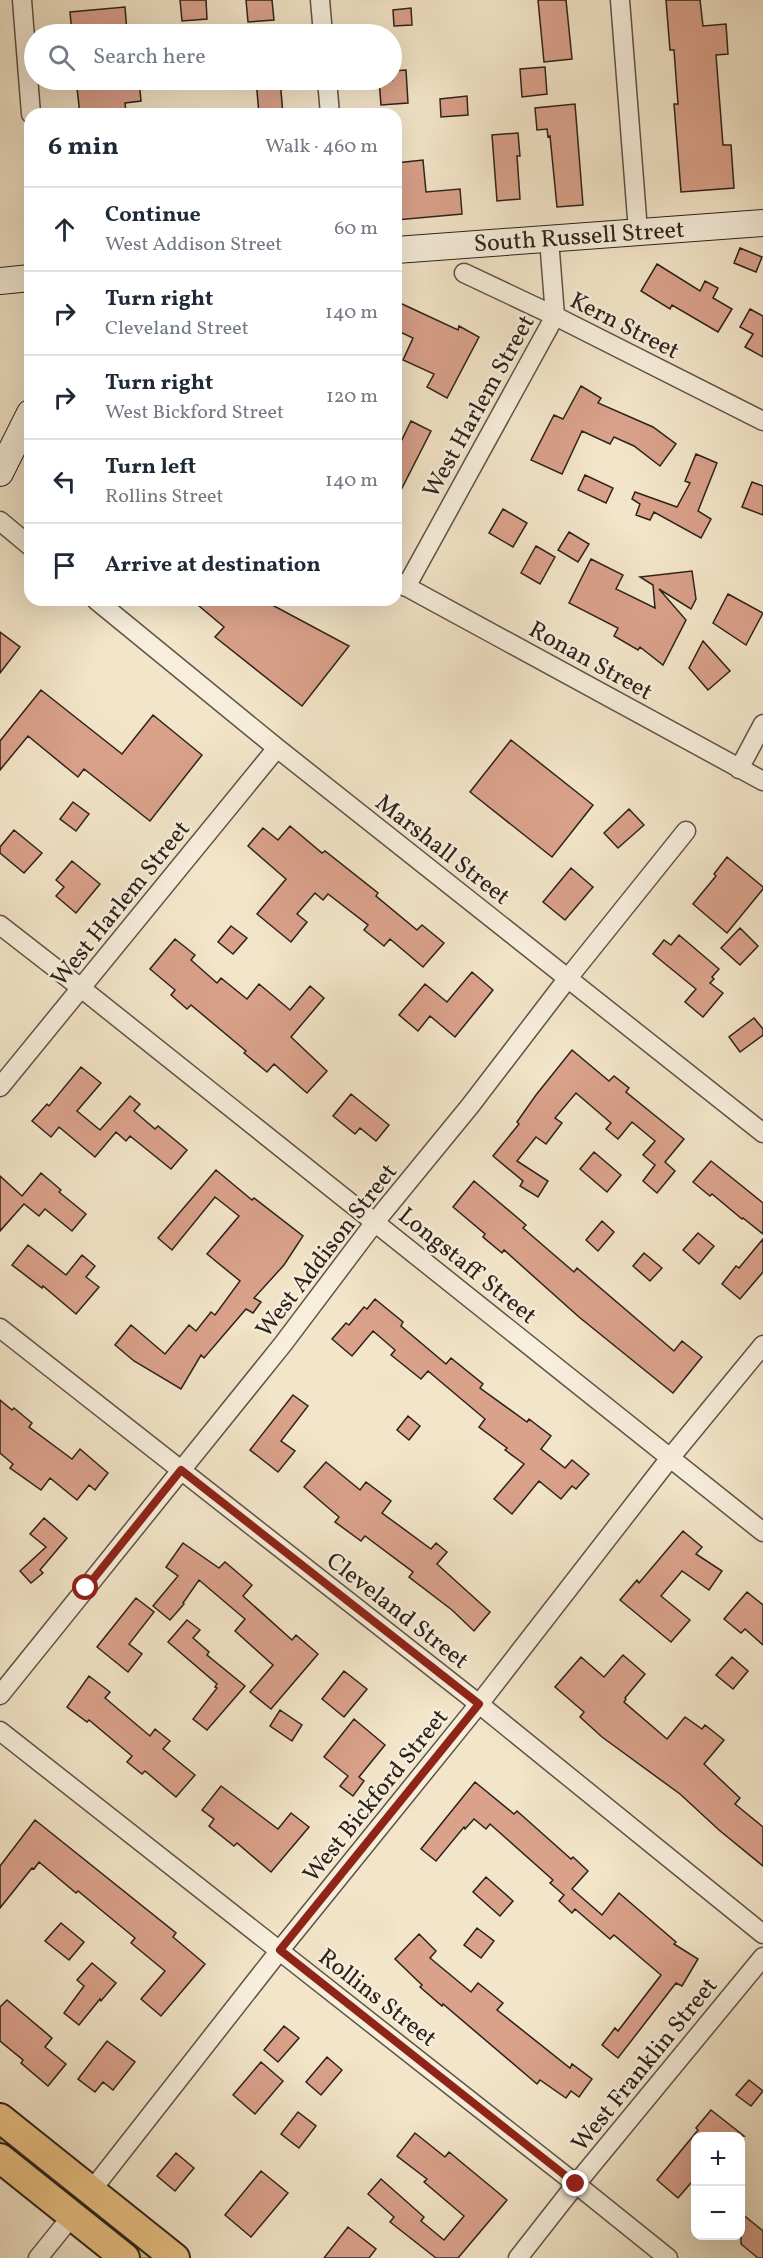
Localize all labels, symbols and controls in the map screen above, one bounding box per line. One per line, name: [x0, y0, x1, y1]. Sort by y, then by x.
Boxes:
search box: [24, 24, 402, 90]
icon: search: [45, 41, 78, 74]
text: Search here: [93, 42, 206, 73]
text: 6 min: [48, 129, 119, 165]
text: Walk · 460 m: [265, 133, 378, 161]
text: Continue: [105, 200, 201, 231]
icon: ahead: [48, 213, 81, 246]
street label: South Russell Street: [473, 214, 686, 262]
text: 60 m: [334, 215, 378, 243]
text: West Addison Street: [105, 231, 282, 259]
text: Turn right: [105, 284, 213, 315]
street label: Kern Street: [563, 285, 685, 369]
icon: right: [48, 297, 81, 330]
text: 140 m: [325, 299, 378, 327]
street label: West Harlem Street: [415, 309, 544, 505]
text: Cleveland Street: [105, 315, 249, 343]
text: Turn right: [105, 368, 213, 399]
icon: right: [48, 381, 81, 414]
text: 120 m: [326, 383, 378, 411]
text: West Bickford Street: [105, 399, 284, 427]
text: Turn left: [105, 452, 196, 483]
icon: left: [48, 465, 81, 498]
text: 140 m: [325, 467, 378, 495]
text: Rollins Street: [105, 483, 224, 511]
icon: arrive: [48, 549, 81, 582]
text: Arrive at destination: [105, 550, 321, 581]
street label: Ronan Street: [522, 614, 658, 710]
street label: Marshall Street: [367, 787, 516, 914]
street label: West Harlem Street: [44, 814, 199, 994]
street label: West Addison Street: [249, 1157, 406, 1346]
street label: Longstaff Street: [390, 1200, 543, 1333]
street label: Cleveland Street: [318, 1545, 475, 1678]
route start: [72, 1574, 98, 1600]
street label: West Bickford Street: [296, 1702, 457, 1890]
street label: Rollins Street: [310, 1941, 443, 2056]
street label: West Franklin Street: [564, 1971, 727, 2160]
map controls: [691, 2132, 745, 2240]
button: +: [691, 2132, 745, 2186]
route end: [562, 2170, 588, 2196]
button: −: [691, 2186, 745, 2240]

